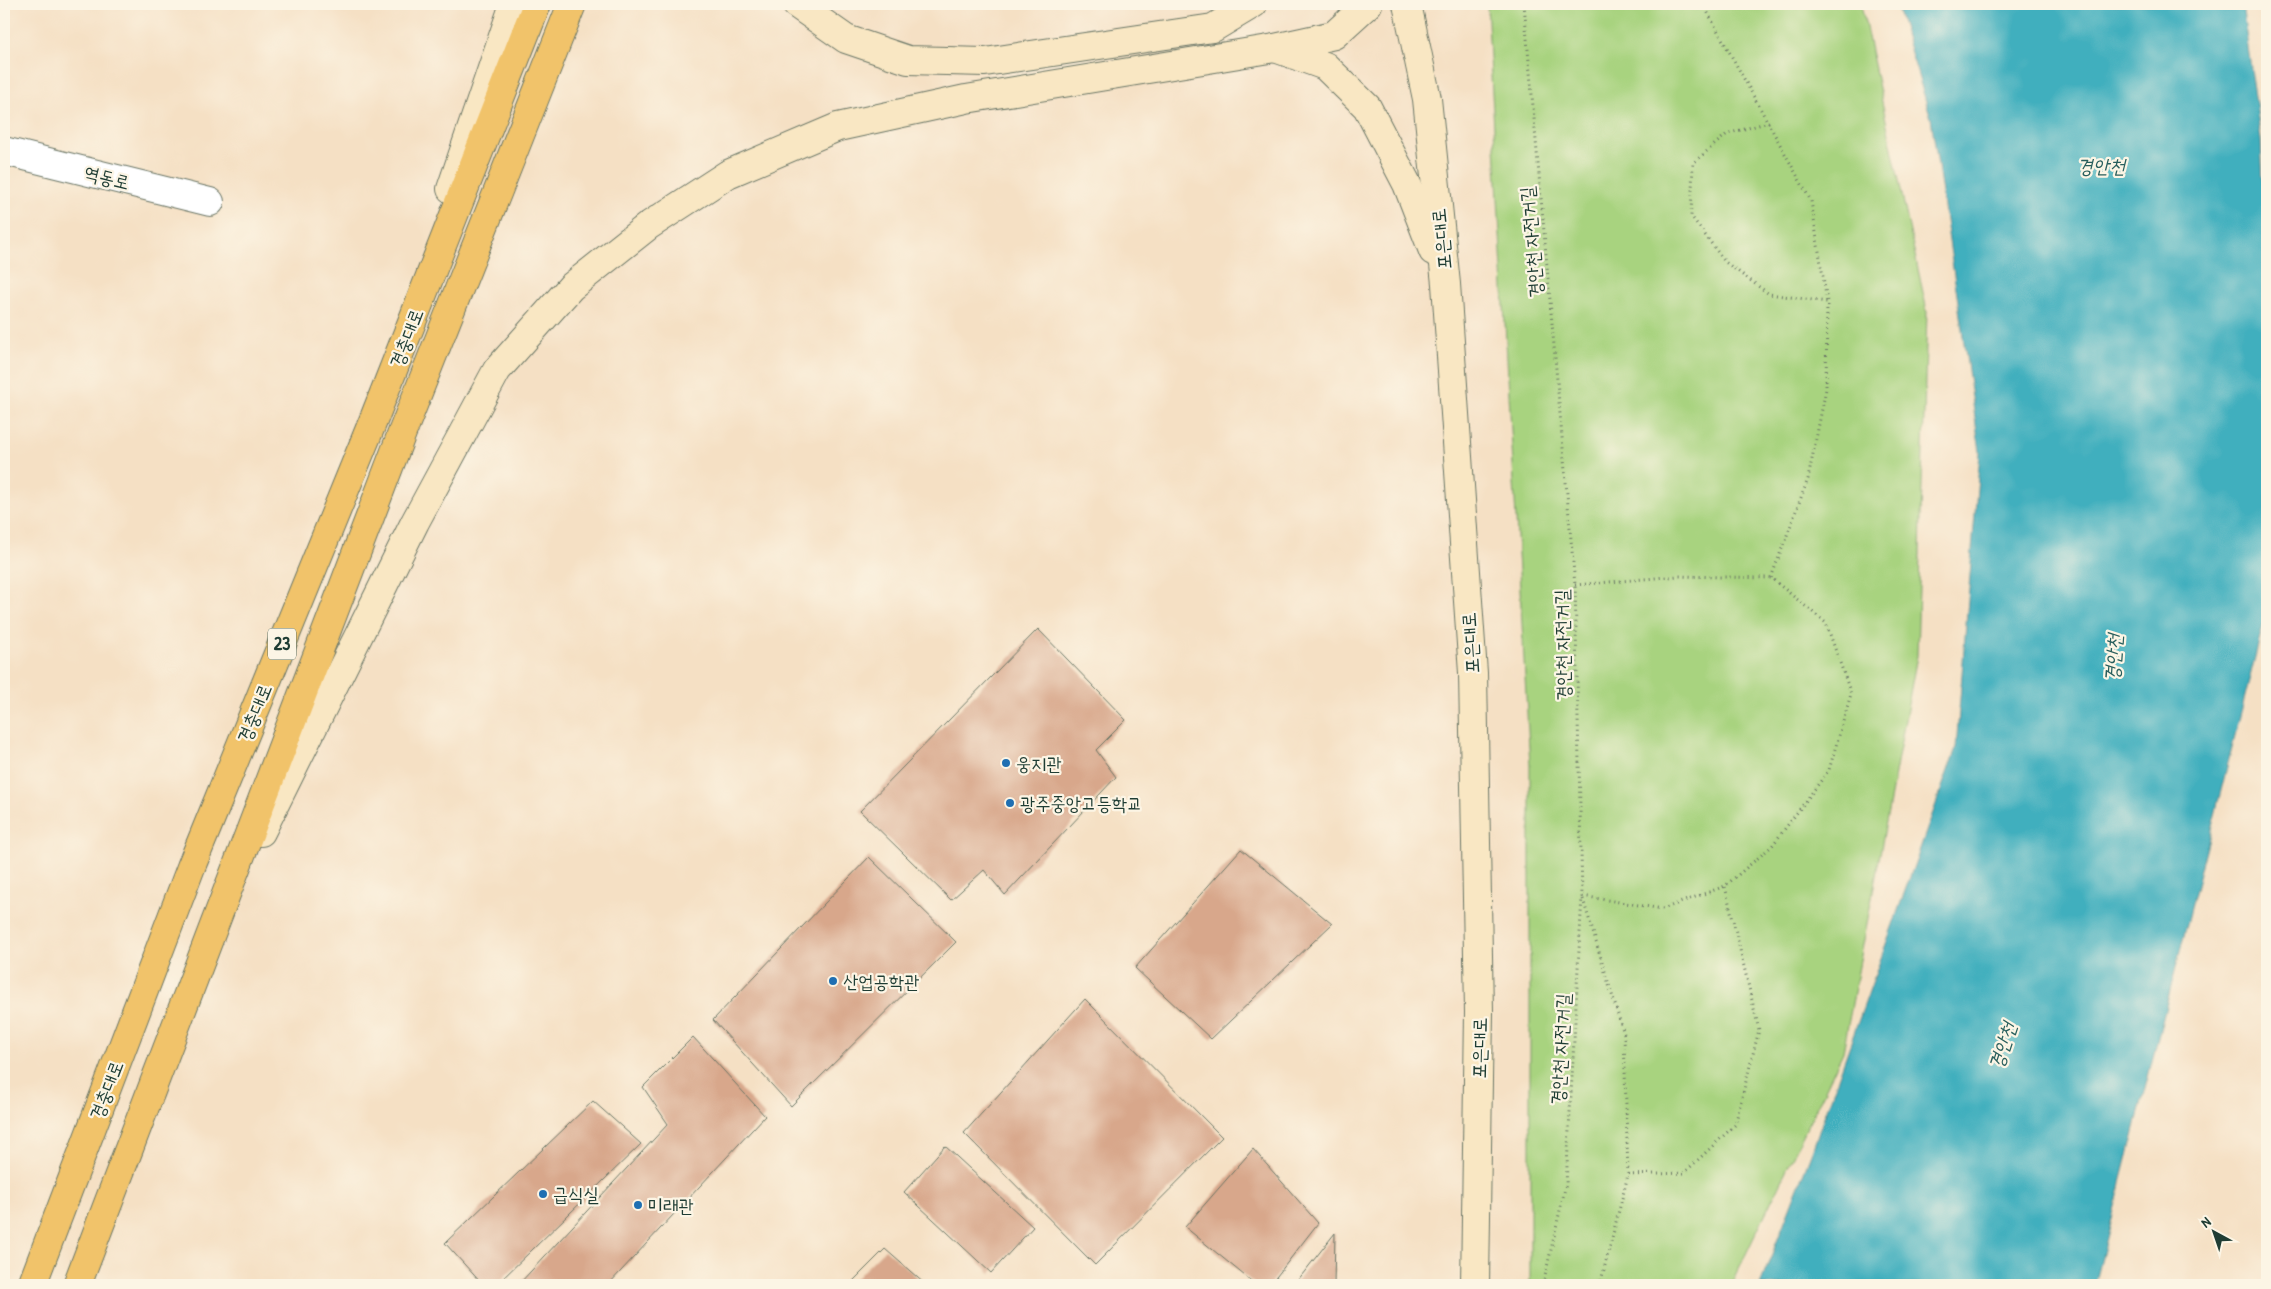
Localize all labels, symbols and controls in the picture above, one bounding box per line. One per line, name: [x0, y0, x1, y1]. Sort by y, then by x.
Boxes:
water label: 경안천: [2077, 152, 2127, 179]
street label: 역동로: [82, 159, 132, 195]
street label: 경안천 자전거길: [1513, 185, 1549, 299]
street label: 포은대로: [1425, 207, 1457, 271]
street label: 경충대로: [383, 305, 429, 371]
street label: 경안천 자전거길: [1548, 589, 1576, 701]
street label: 포은대로: [1455, 612, 1485, 674]
road number: 23: [268, 629, 296, 660]
water label: 경안천: [2097, 631, 2128, 683]
street label: 경충대로: [230, 680, 278, 746]
place label: 웅지관: [1016, 750, 1062, 776]
marker: 웅지관: [1000, 757, 1012, 769]
place label: 광주중앙고등학교: [1020, 790, 1142, 816]
marker: 광주중앙고등학교: [1004, 797, 1016, 809]
place label: 산업공학관: [843, 968, 919, 994]
marker: 산업공학관: [827, 975, 839, 987]
street label: 경안천 자전거길: [1544, 993, 1576, 1105]
street label: 포은대로: [1465, 1017, 1493, 1079]
water label: 경안천: [1981, 1017, 2022, 1073]
street label: 경충대로: [83, 1057, 129, 1123]
place label: 급식실: [553, 1181, 599, 1207]
marker: 급식실: [537, 1188, 549, 1200]
place label: 미래관: [648, 1192, 694, 1218]
marker: 미래관: [632, 1199, 644, 1211]
north arrow: [2188, 1206, 2238, 1256]
text: N: [2196, 1212, 2215, 1231]

